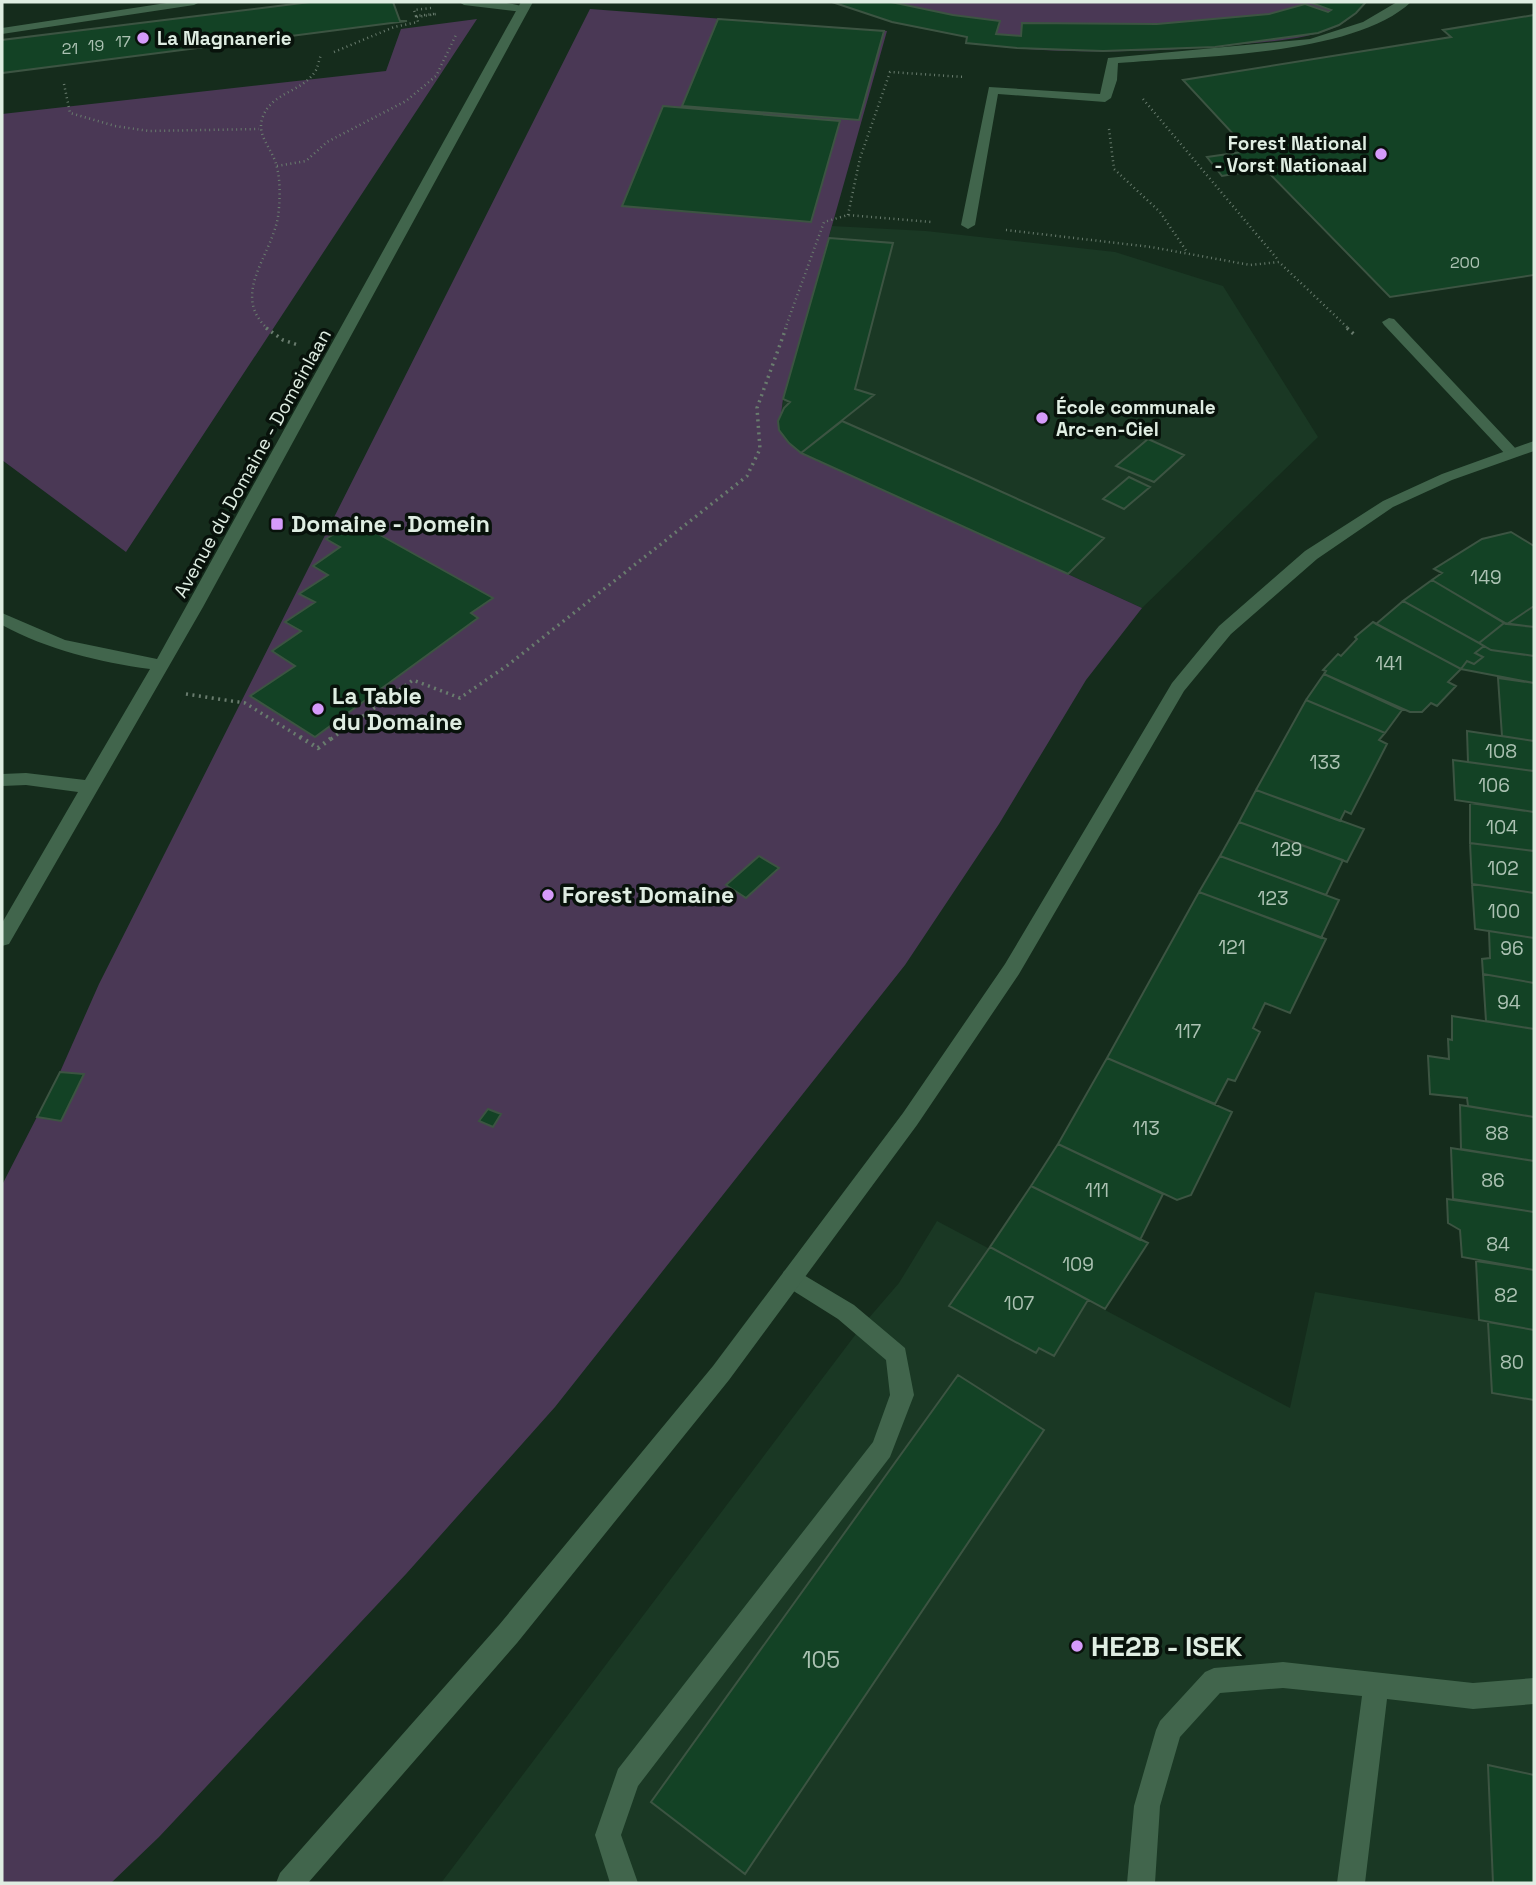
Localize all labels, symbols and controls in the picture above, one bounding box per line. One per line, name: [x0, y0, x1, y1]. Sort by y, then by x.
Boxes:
place label: La Magnanerie: [157, 26, 292, 51]
marker: La Magnanerie: [135, 30, 151, 46]
house number: 17: [115, 31, 131, 52]
house number: 19: [88, 35, 104, 56]
house number: 21: [62, 38, 78, 59]
place label: Forest National - Vorst Nationaal: [1214, 131, 1367, 178]
marker: Forest National - Vorst Nationaal: [1373, 146, 1389, 162]
house number: 200: [1450, 252, 1480, 273]
street label: Avenue du Domaine - Domeinlaan: [168, 324, 337, 602]
place label: École communale Arc-en-Ciel: [1056, 395, 1216, 442]
marker: École communale Arc-en-Ciel: [1034, 410, 1050, 426]
place label: Domaine - Domein: [291, 509, 490, 539]
marker: Domaine - Domein: [269, 516, 285, 532]
house number: 149: [1470, 565, 1502, 590]
house number: 141: [1375, 651, 1403, 676]
place label: La Table du Domaine: [332, 681, 463, 737]
marker: La Table du Domaine: [310, 701, 326, 717]
house number: 108: [1485, 739, 1517, 764]
house number: 133: [1310, 750, 1340, 775]
house number: 106: [1478, 773, 1510, 798]
house number: 104: [1486, 815, 1518, 840]
house number: 129: [1272, 837, 1302, 862]
house number: 102: [1487, 856, 1519, 881]
place label: Forest Domaine: [562, 880, 734, 910]
house number: 123: [1258, 886, 1288, 911]
marker: Forest Domaine: [540, 887, 556, 903]
house number: 100: [1488, 899, 1520, 924]
house number: 121: [1218, 935, 1246, 960]
house number: 96: [1500, 936, 1524, 961]
house number: 94: [1497, 990, 1521, 1015]
house number: 117: [1175, 1019, 1202, 1044]
house number: 113: [1132, 1116, 1160, 1141]
house number: 88: [1485, 1121, 1509, 1146]
house number: 86: [1481, 1168, 1505, 1193]
house number: 111: [1085, 1178, 1109, 1203]
house number: 84: [1486, 1232, 1510, 1257]
house number: 109: [1062, 1252, 1094, 1277]
house number: 82: [1494, 1283, 1518, 1308]
house number: 107: [1004, 1291, 1035, 1316]
house number: 80: [1500, 1350, 1524, 1375]
place label: HE2B - ISEK: [1091, 1628, 1243, 1664]
marker: HE2B - ISEK: [1069, 1638, 1085, 1654]
house number: 105: [802, 1645, 840, 1675]

